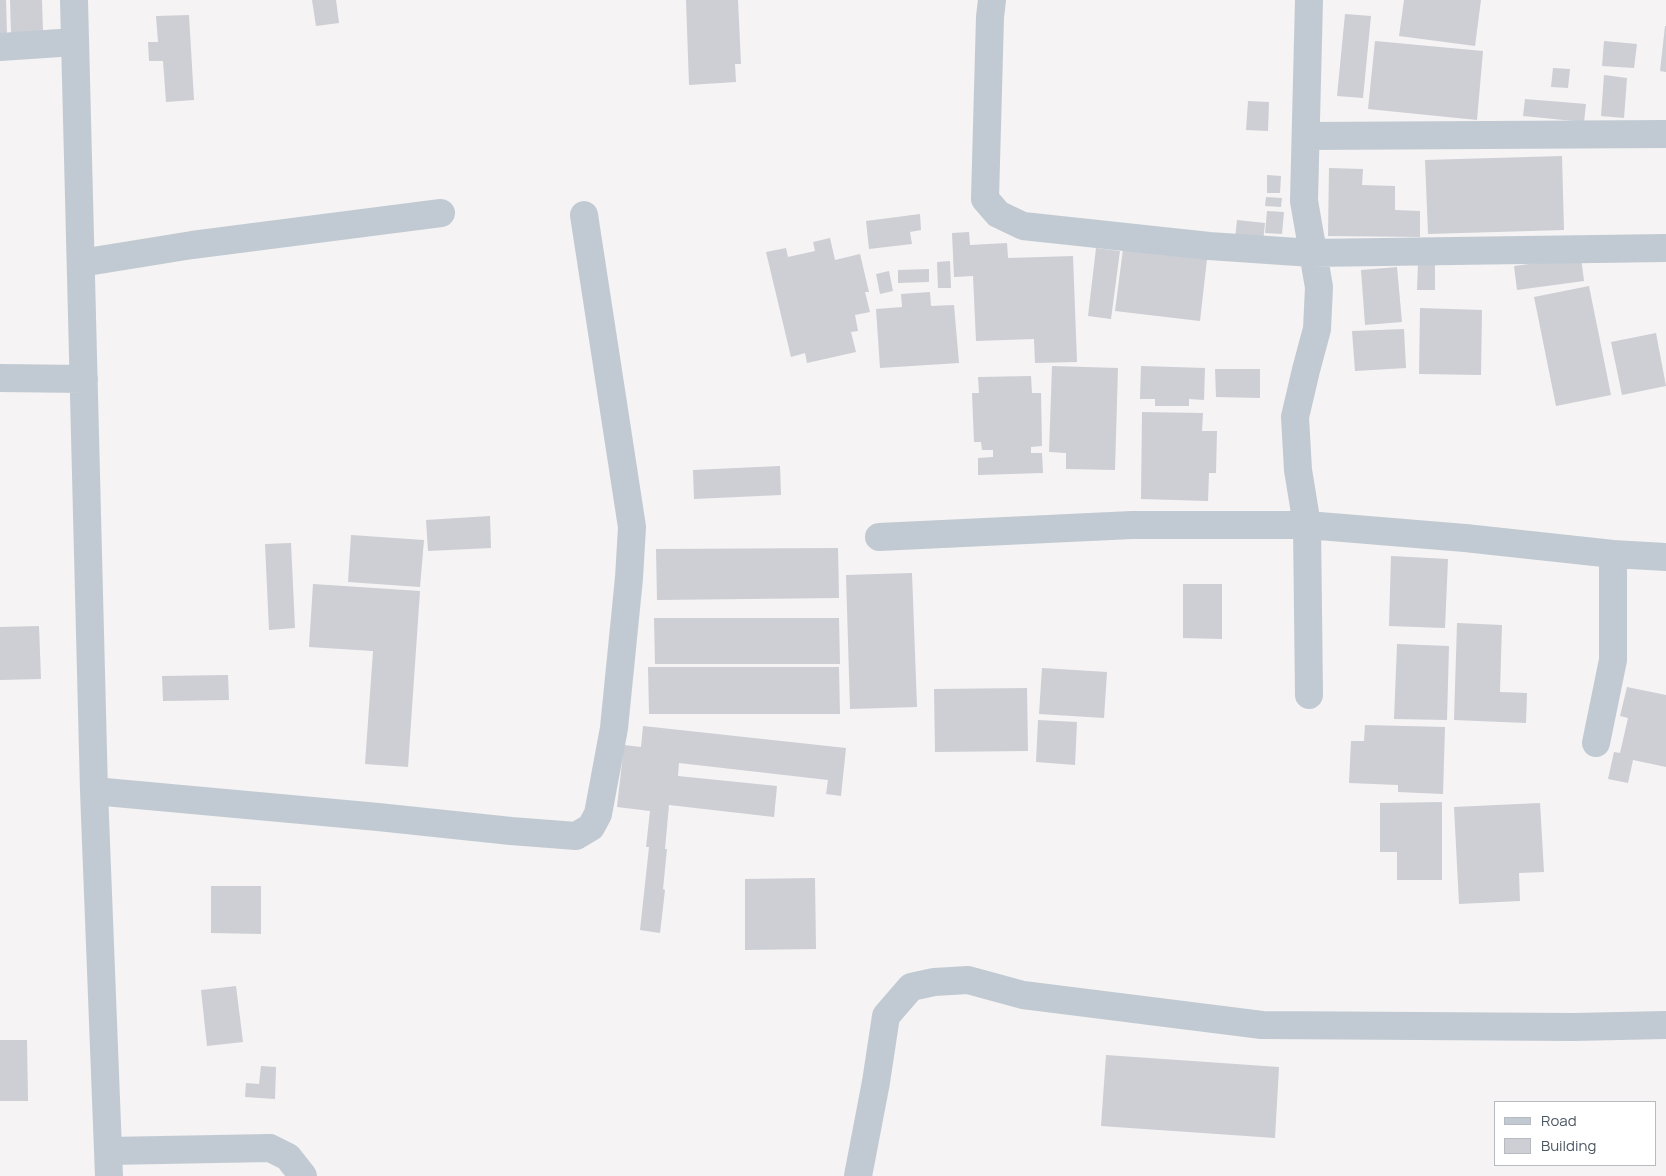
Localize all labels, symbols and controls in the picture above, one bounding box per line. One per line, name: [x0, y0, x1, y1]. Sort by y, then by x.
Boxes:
legend: [1494, 1101, 1656, 1166]
text: Road: [1541, 1110, 1577, 1131]
text: Building: [1541, 1135, 1596, 1156]

